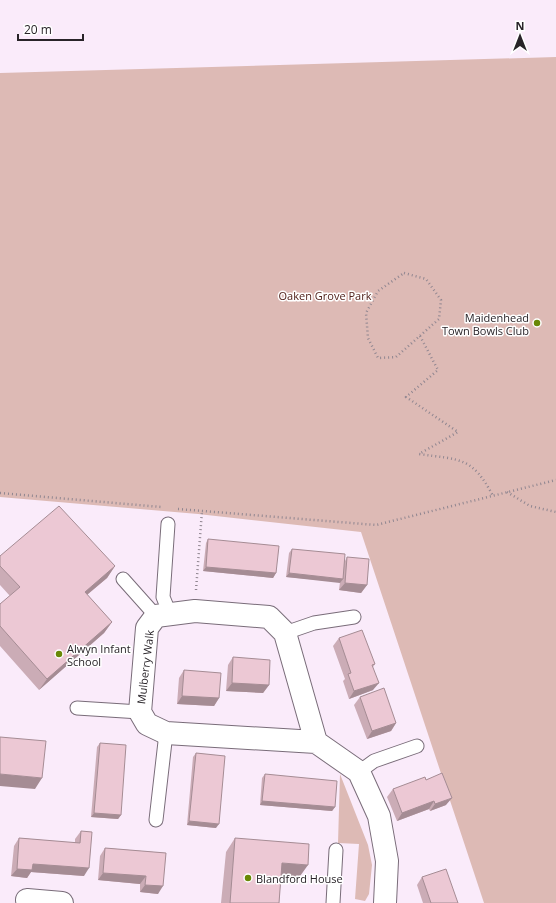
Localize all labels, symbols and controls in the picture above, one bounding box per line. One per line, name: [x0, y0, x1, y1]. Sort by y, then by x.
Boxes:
scale bar: [18, 16, 83, 42]
north arrow: [500, 16, 540, 56]
text: N: [516, 18, 524, 33]
text: 20 m: [24, 21, 52, 38]
park label: Oaken Grove Park: [279, 288, 372, 303]
place label: Maidenhead Town Bowls Club: [442, 310, 529, 338]
marker: Maidenhead Town Bowls Club: [532, 318, 542, 328]
street label: Mulberry Walk: [133, 629, 157, 705]
place label: Alwyn Infant School: [67, 641, 131, 669]
marker: Alwyn Infant School: [54, 649, 64, 659]
place label: Blandford House: [256, 871, 343, 886]
marker: Blandford House: [243, 873, 253, 883]

